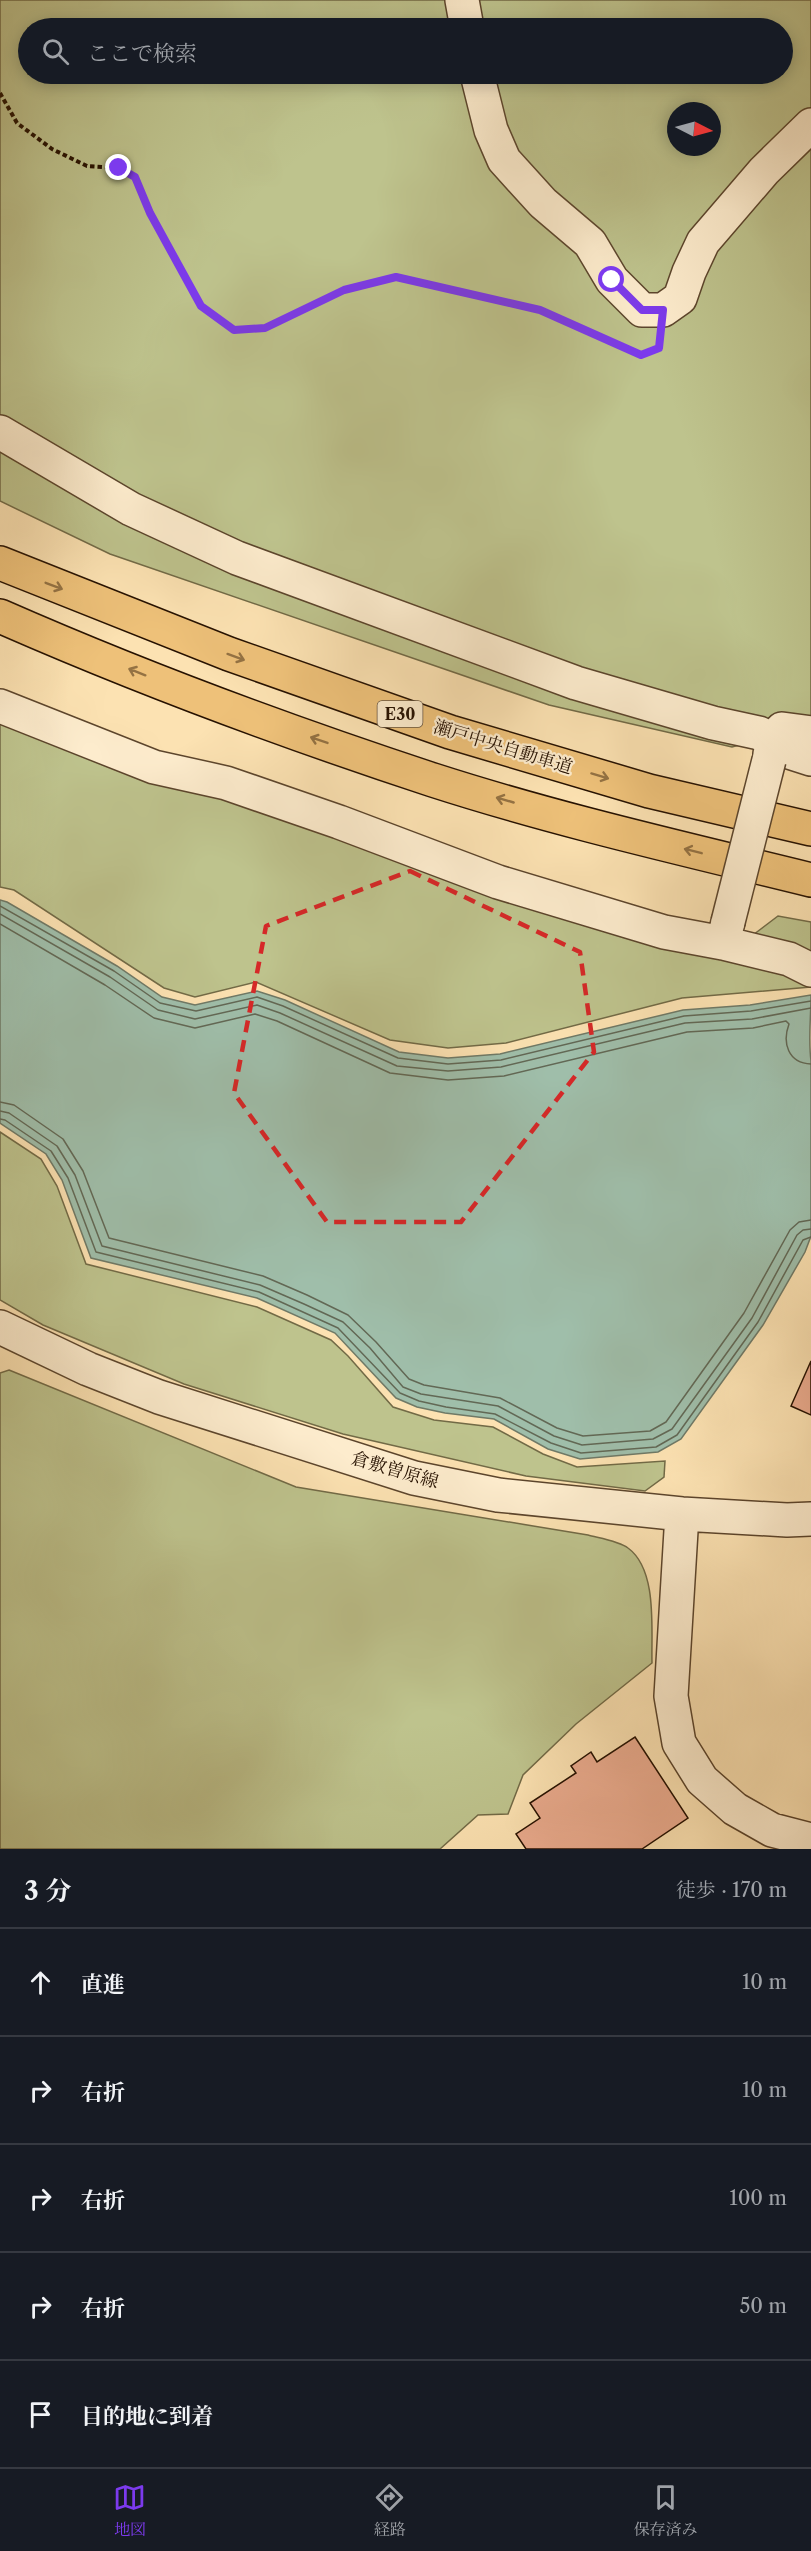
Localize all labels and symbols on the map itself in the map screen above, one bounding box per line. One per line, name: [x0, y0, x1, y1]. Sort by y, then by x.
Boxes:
north arrow: [667, 102, 721, 156]
route end: [105, 154, 131, 180]
route start: [598, 266, 624, 292]
one-way arrow: [44, 581, 63, 592]
one-way arrow: [226, 652, 245, 663]
one-way arrow: [128, 666, 146, 677]
road number: E30: [378, 701, 422, 727]
street label: 瀬戸中央自動車道: [431, 715, 575, 779]
one-way arrow: [310, 734, 329, 745]
one-way arrow: [591, 771, 610, 782]
one-way arrow: [496, 794, 515, 805]
one-way arrow: [684, 845, 703, 857]
street label: 倉敷曽原線: [349, 1447, 441, 1493]

